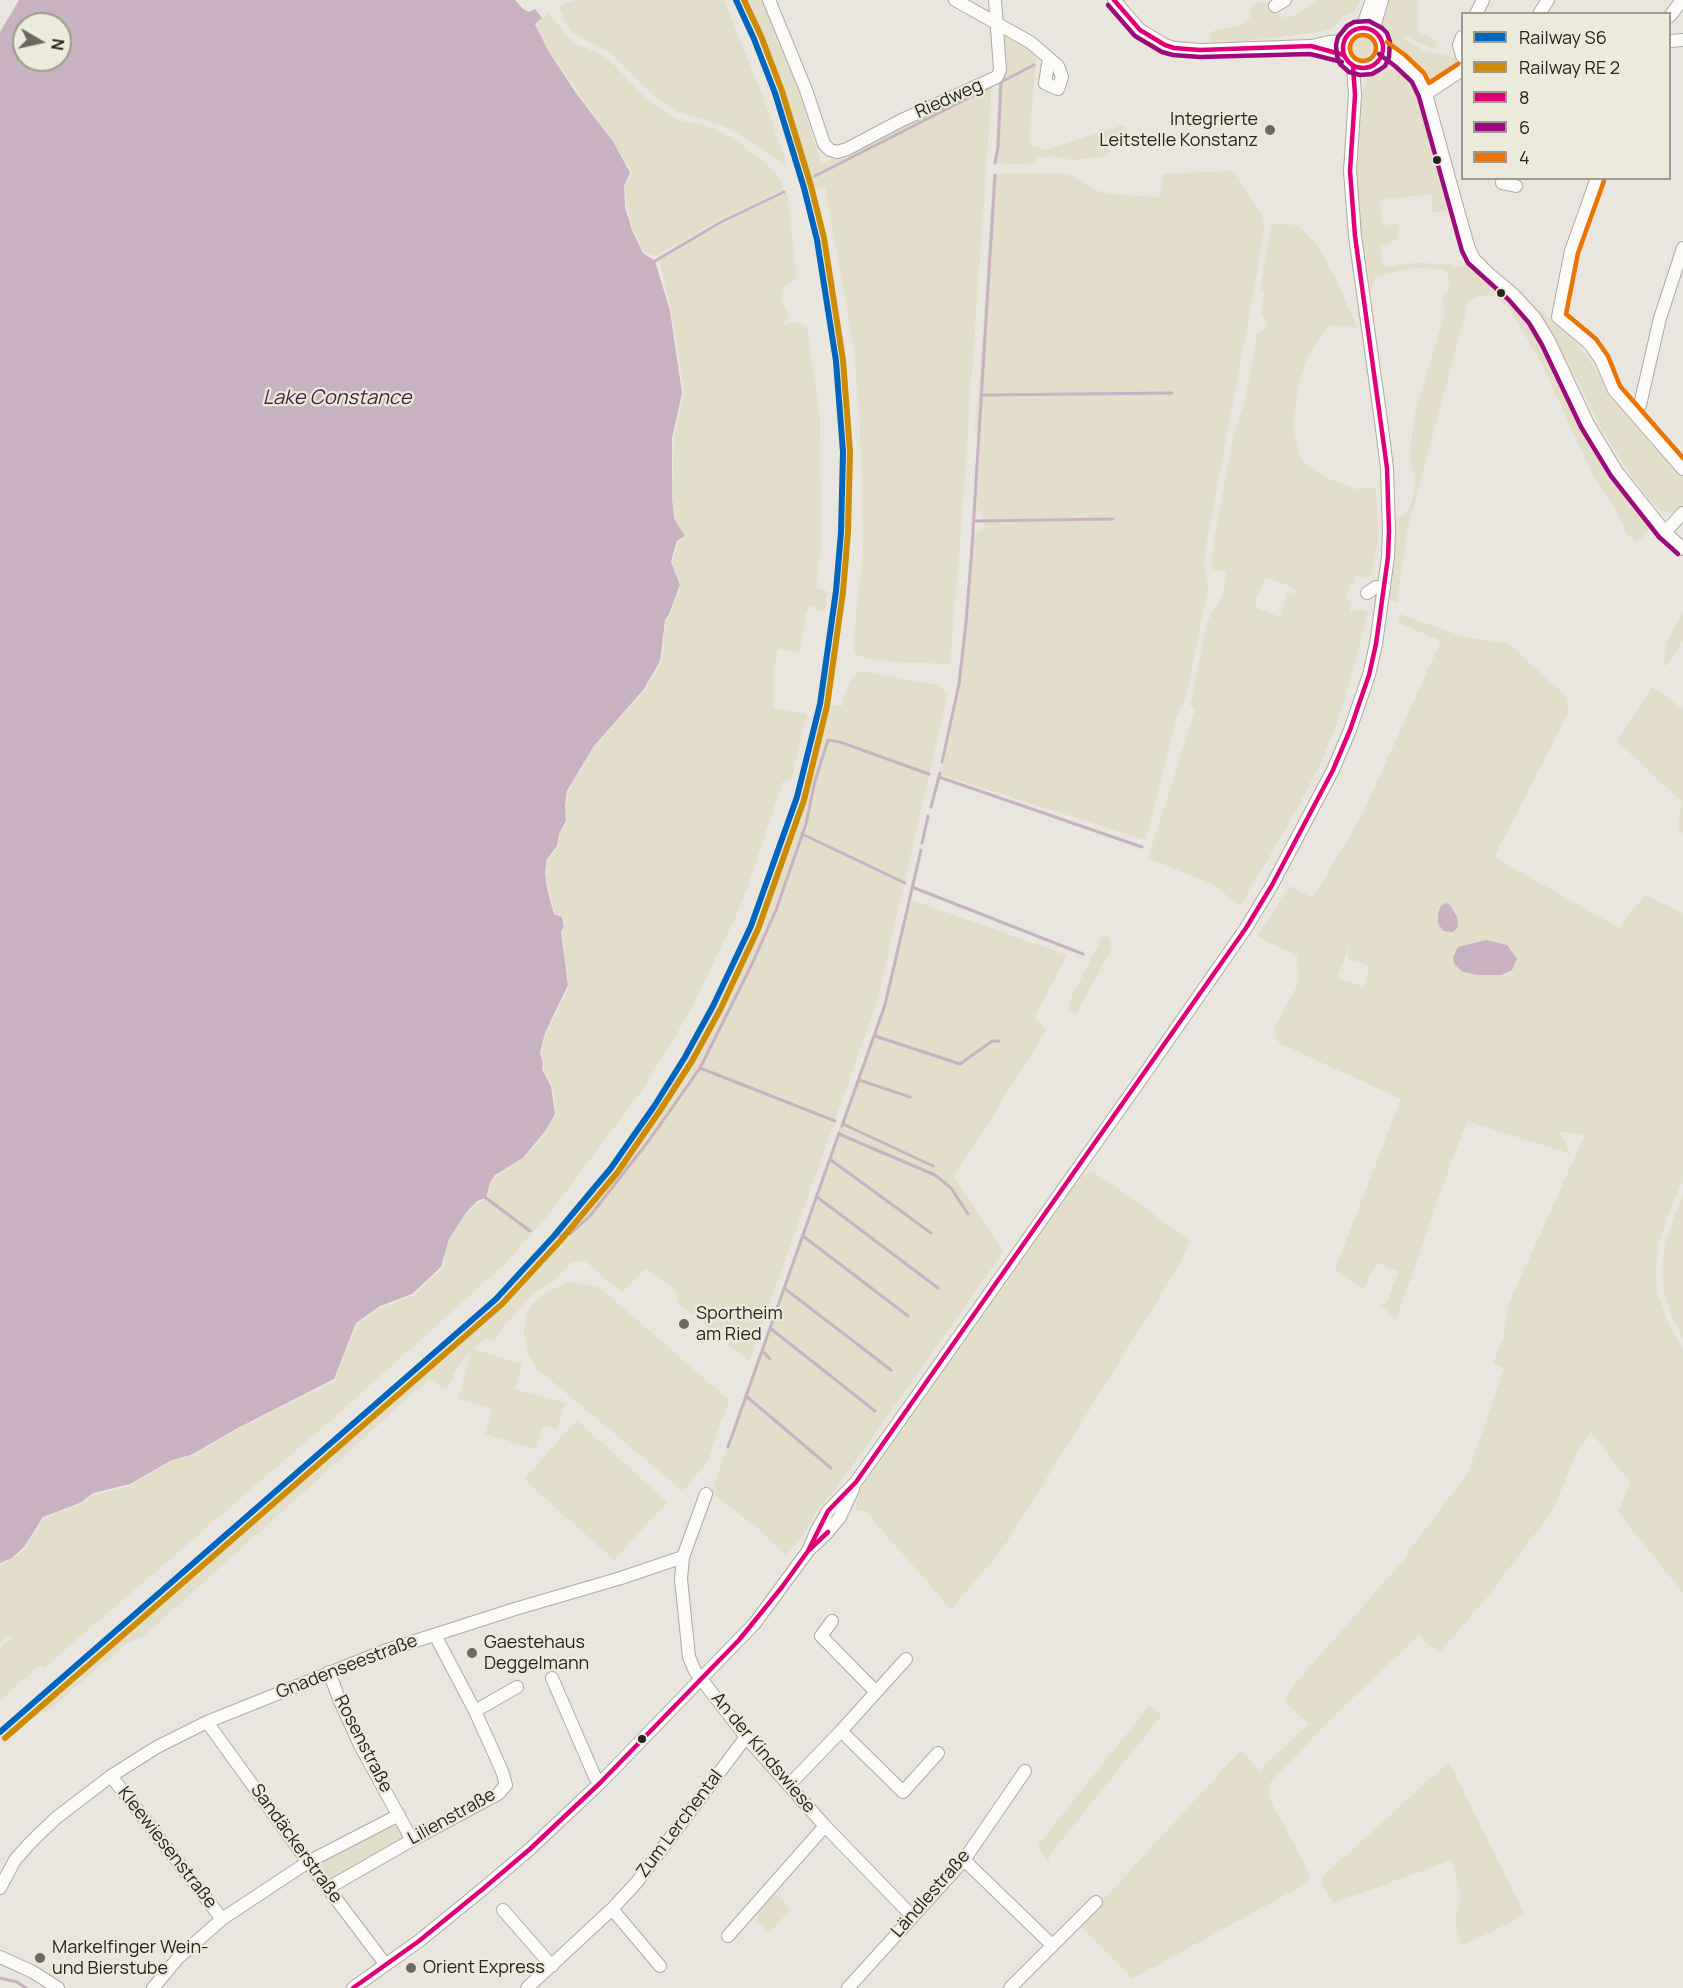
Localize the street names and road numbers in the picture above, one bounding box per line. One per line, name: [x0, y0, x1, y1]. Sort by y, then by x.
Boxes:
street label: Riedweg: [912, 75, 986, 123]
street label: Gnadenseestraße: [273, 1630, 421, 1704]
street label: An der Kindswiese: [706, 1688, 820, 1818]
street label: Rosenstraße: [329, 1692, 397, 1796]
street label: Zum Lerchental: [632, 1766, 728, 1882]
street label: Sandäckerstraße: [246, 1780, 346, 1908]
street label: Kleewiesenstraße: [113, 1783, 221, 1913]
street label: Lilienstraße: [404, 1784, 500, 1850]
street label: Ländlestraße: [887, 1846, 975, 1942]

